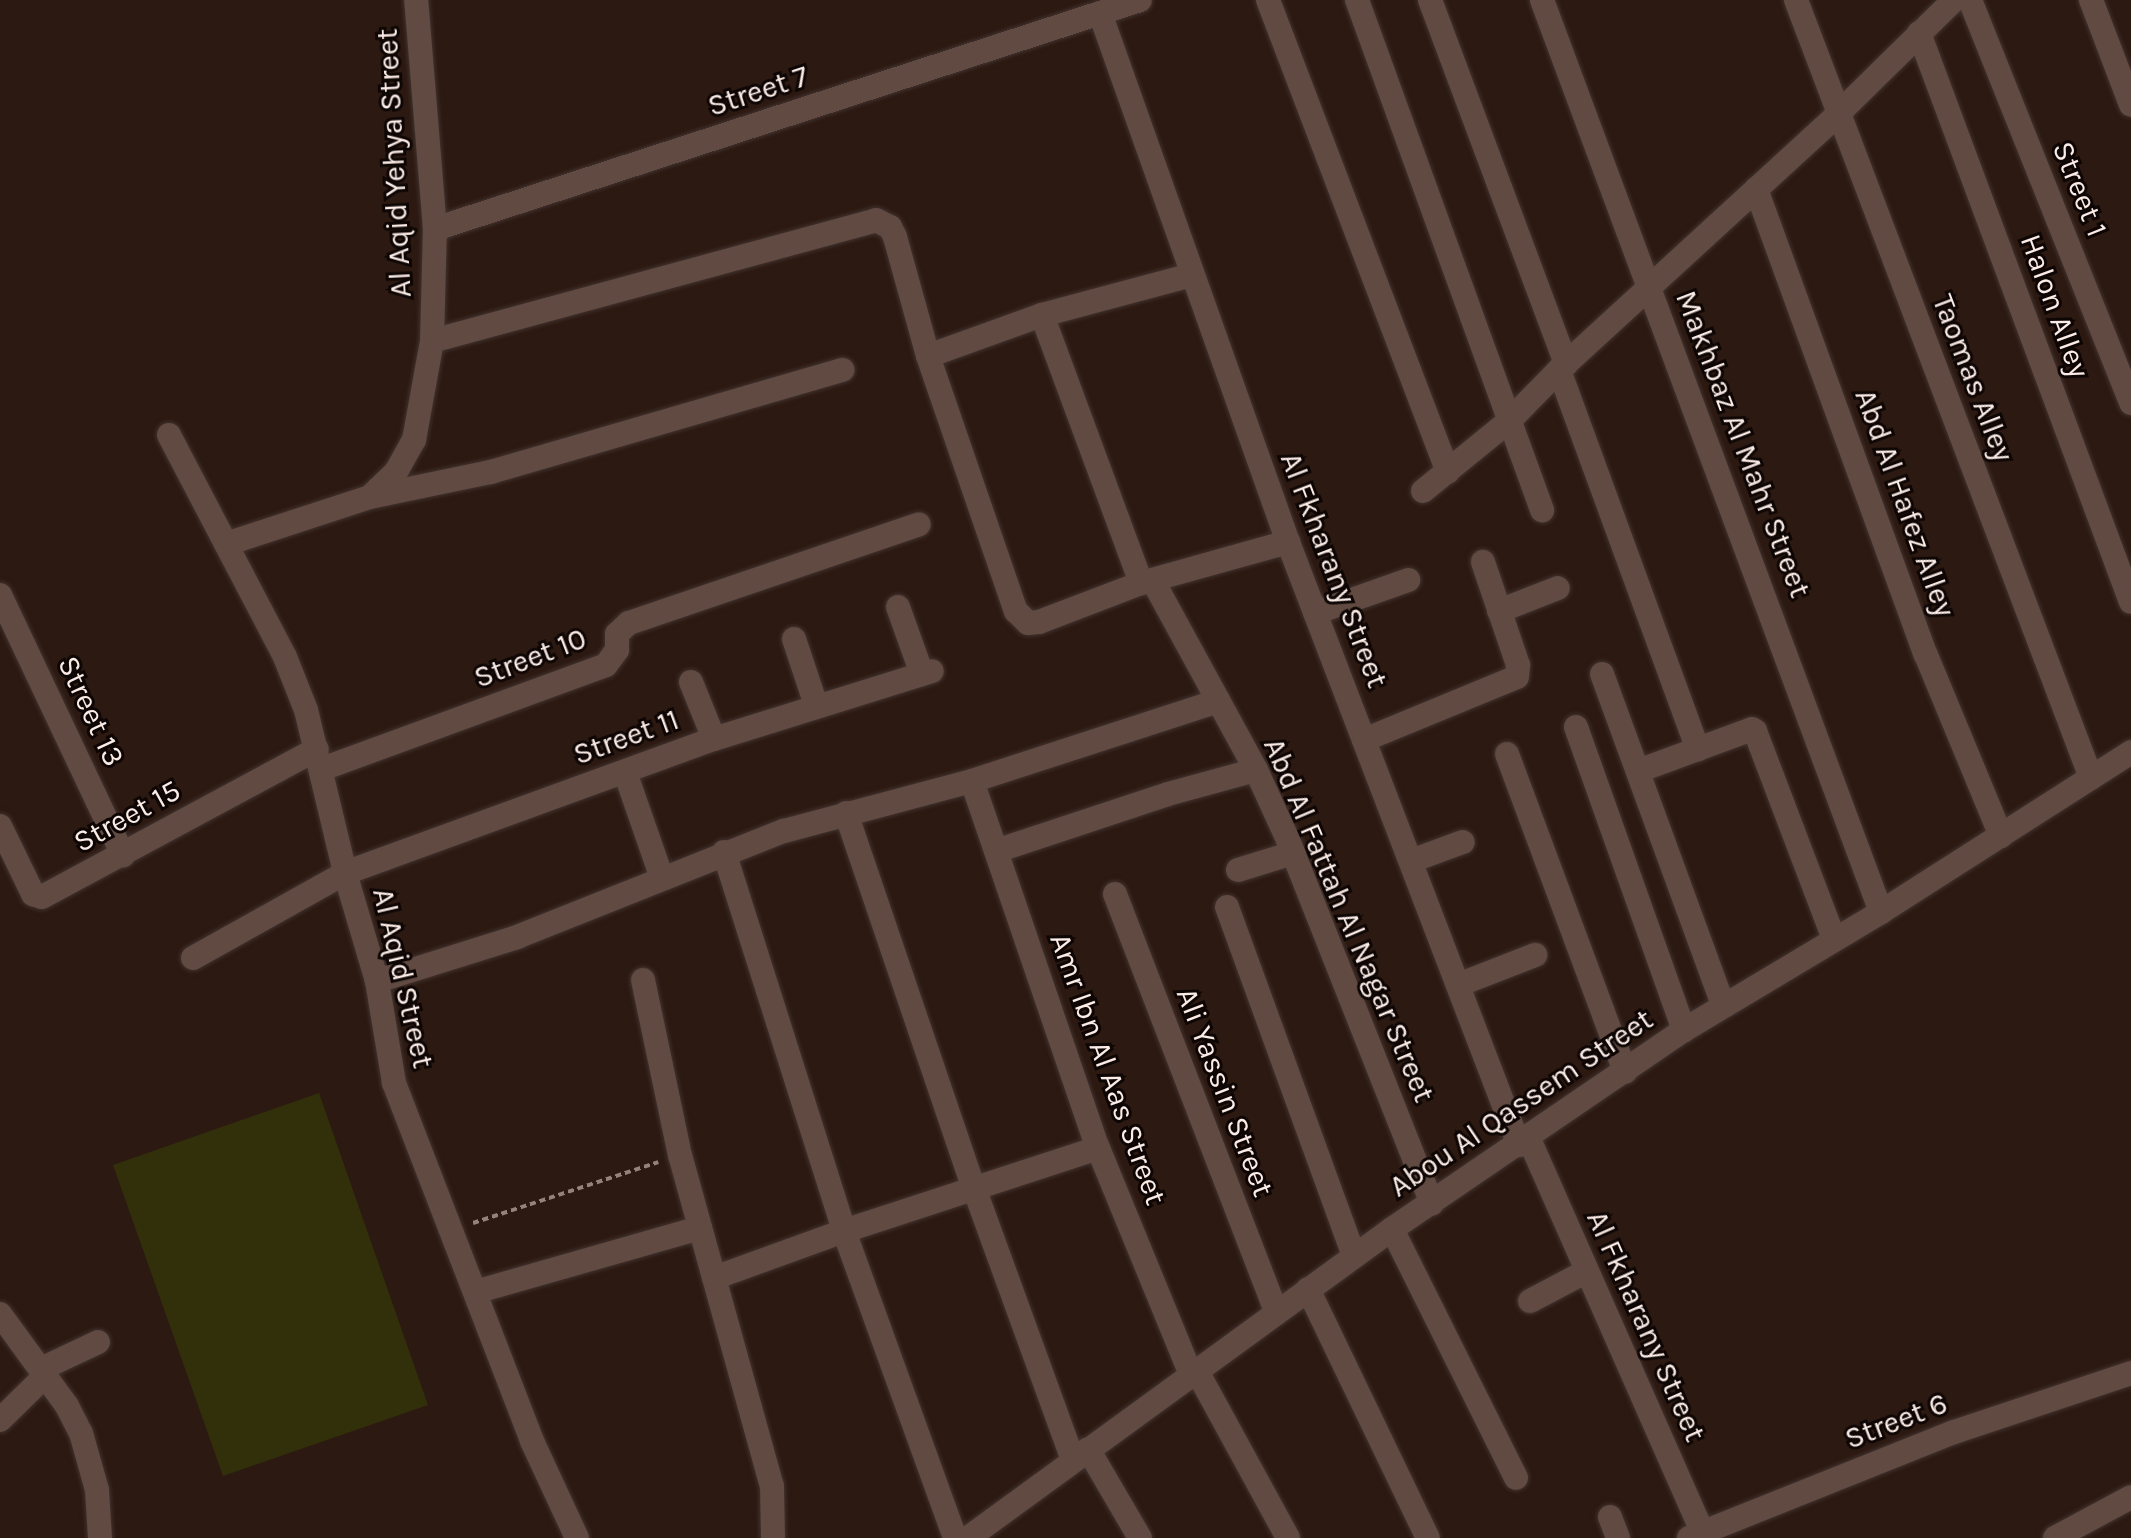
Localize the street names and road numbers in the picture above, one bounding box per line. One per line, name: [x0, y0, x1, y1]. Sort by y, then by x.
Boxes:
street label: Al Aqid Yehya Street: [369, 28, 419, 298]
street label: Street 7: [703, 58, 813, 124]
street label: Street 1: [2045, 136, 2115, 242]
street label: Halon Alley: [2012, 229, 2098, 383]
street label: Makhbaz Al Mahr Street: [1668, 286, 1818, 602]
street label: Taomas Alley: [1925, 289, 2021, 467]
street label: Abd Al Hafez Alley: [1847, 384, 1963, 622]
street label: Al Fkharany Street: [1273, 447, 1395, 693]
street label: Street 10: [469, 620, 591, 696]
street label: Street 13: [50, 650, 132, 772]
street label: Street 11: [568, 701, 684, 773]
street label: Abd Al Fattah Al Nagar Street: [1256, 733, 1442, 1107]
street label: Street 15: [67, 772, 187, 860]
street label: Al Aqid Street: [365, 884, 441, 1072]
street label: Amr Ibn Al Aas Street: [1042, 928, 1174, 1210]
street label: Ali Yassin Street: [1169, 982, 1281, 1202]
street label: Abou Al Qassem Street: [1382, 1001, 1660, 1205]
street label: Al Fkharany Street: [1579, 1205, 1713, 1447]
street label: Street 6: [1840, 1385, 1952, 1457]

